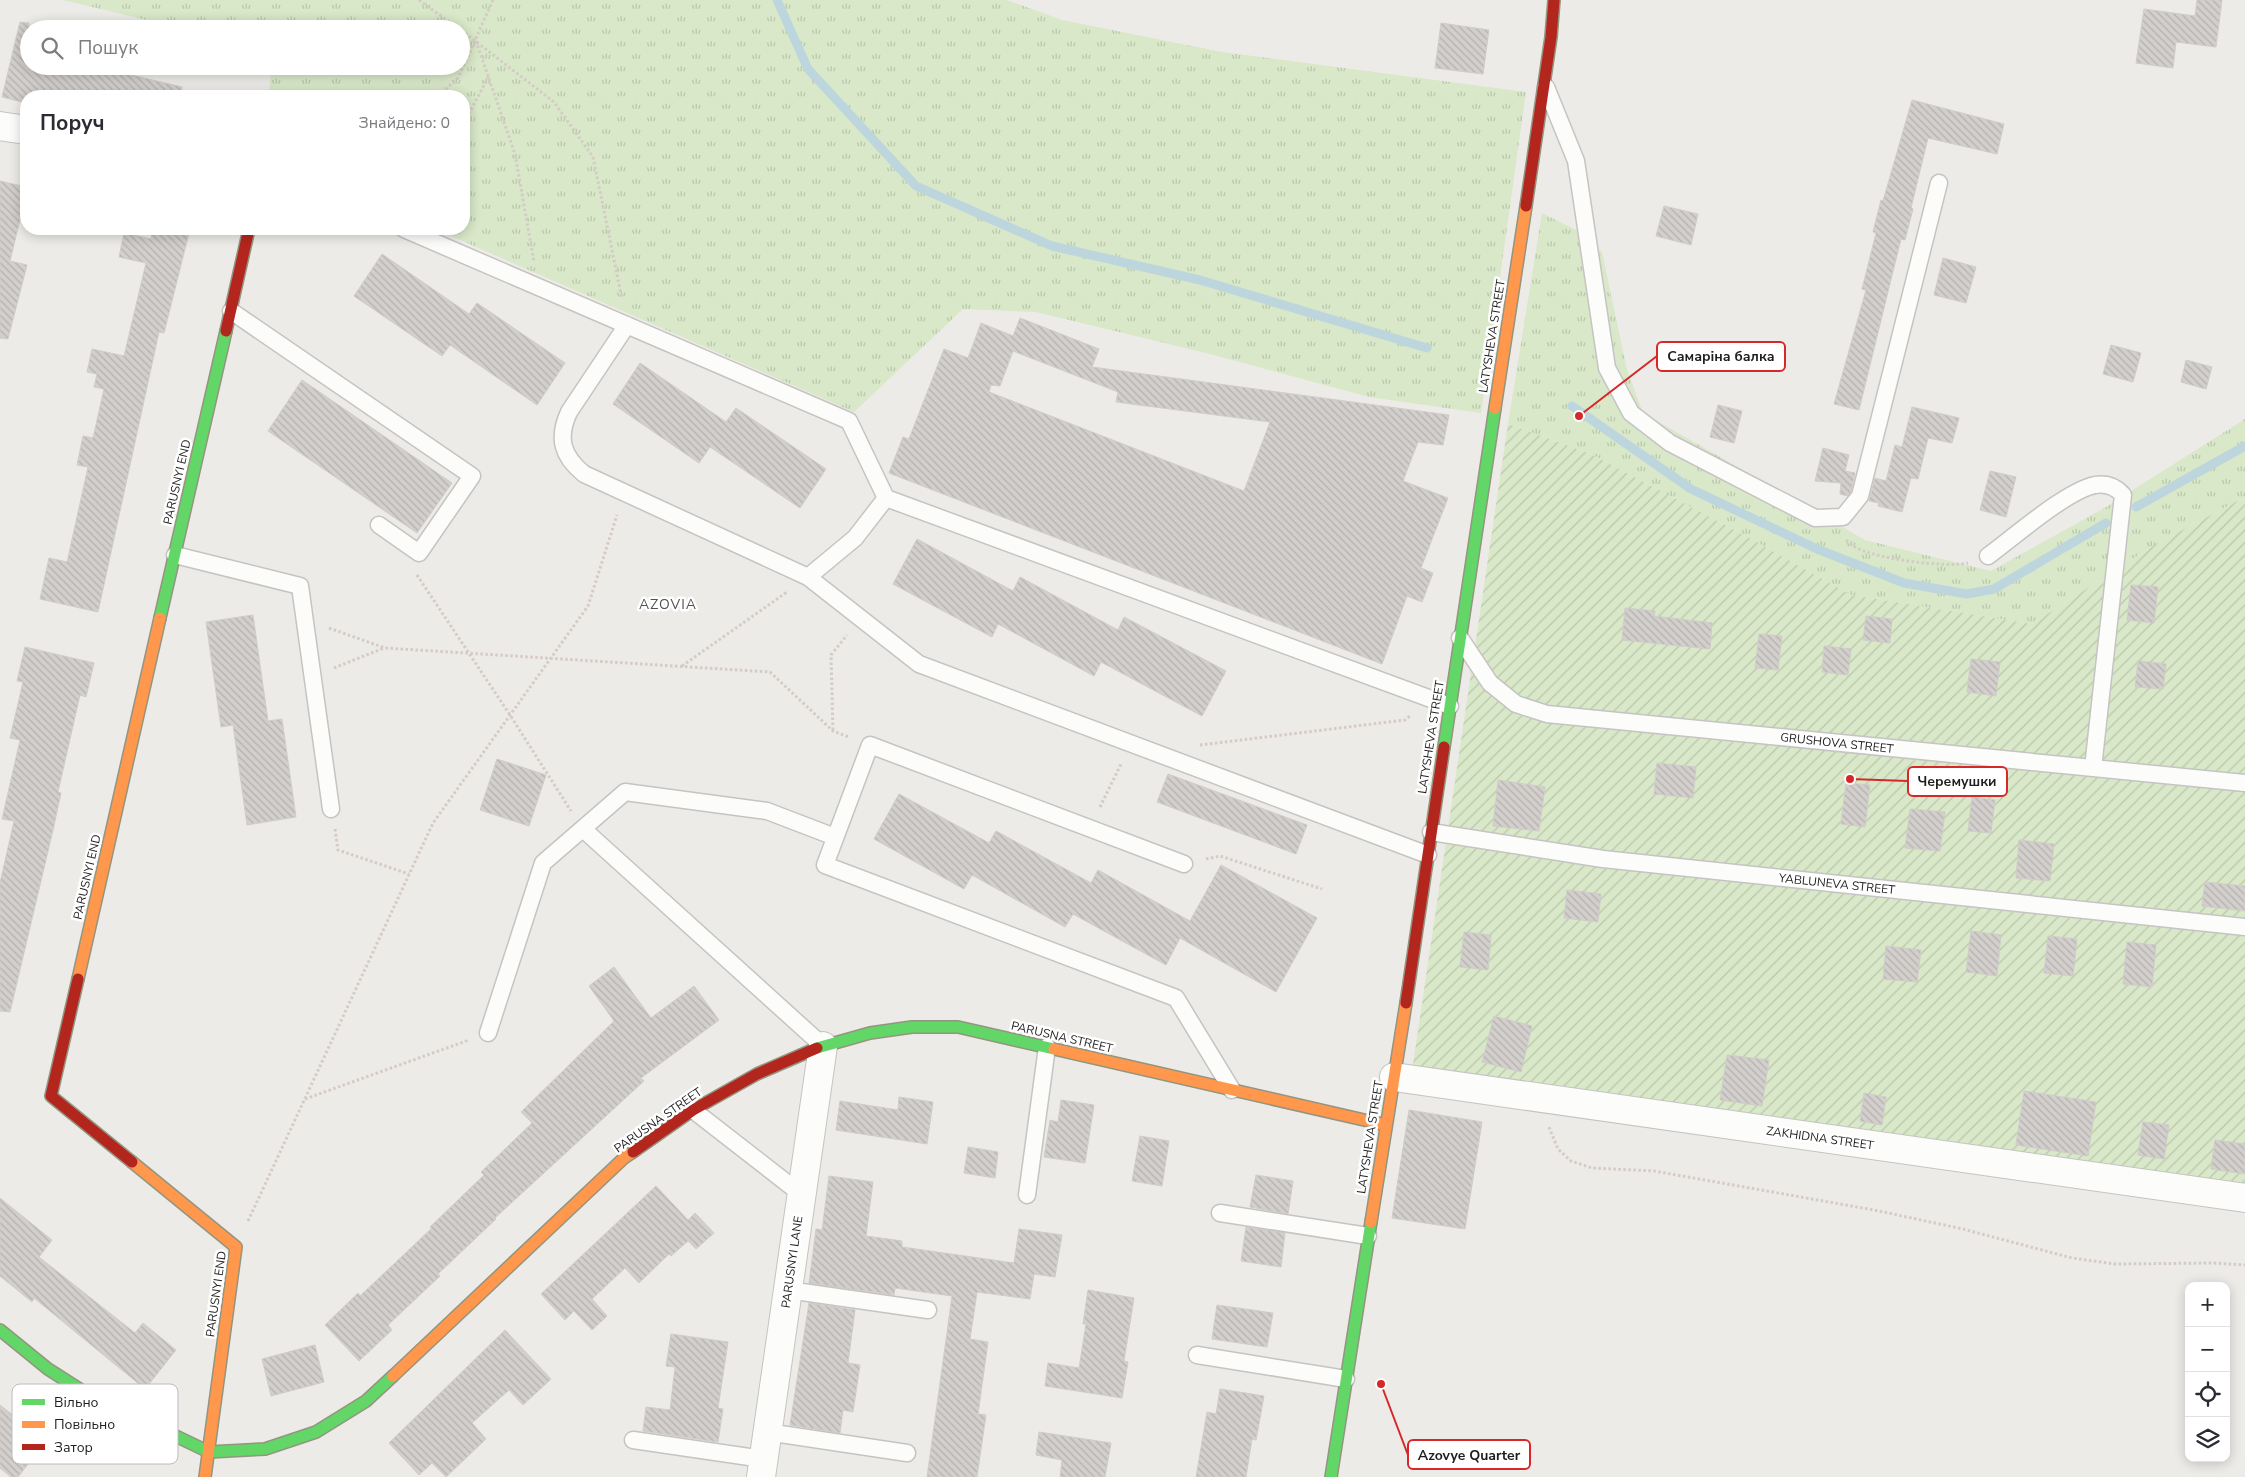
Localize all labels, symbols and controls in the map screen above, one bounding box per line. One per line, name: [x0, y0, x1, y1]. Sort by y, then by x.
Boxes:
search box: [20, 20, 470, 75]
icon: search: [38, 34, 66, 62]
text: Пошук: [78, 35, 138, 61]
text: Поруч: [40, 109, 105, 137]
text: Знайдено: 0: [358, 112, 450, 134]
street label: LATYSHEVA STREET: [1475, 277, 1509, 394]
callout: Самаріна балка: [1657, 342, 1785, 371]
text: Самаріна балка: [1667, 347, 1775, 366]
street label: PARUSNYI END: [159, 438, 195, 526]
district label: AZOVIA: [639, 595, 697, 614]
street label: LATYSHEVA STREET: [1414, 678, 1448, 795]
street label: GRUSHOVA STREET: [1779, 729, 1895, 757]
callout: Черемушки: [1908, 767, 2007, 796]
text: Черемушки: [1917, 772, 1997, 791]
street label: PARUSNYI END: [69, 833, 105, 921]
street label: YABLUNEVA STREET: [1777, 870, 1897, 898]
street label: PARUSNA STREET: [1010, 1018, 1115, 1057]
street label: LATYSHEVA STREET: [1353, 1078, 1387, 1195]
street label: PARUSNA STREET: [611, 1083, 706, 1156]
street label: ZAKHIDNA STREET: [1765, 1123, 1876, 1154]
street label: PARUSNYI LANE: [778, 1215, 806, 1309]
street label: PARUSNYI END: [202, 1250, 230, 1338]
map controls: [2185, 1282, 2230, 1462]
button: +: [2185, 1282, 2230, 1327]
button: −: [2185, 1327, 2230, 1372]
button: locate: [2185, 1372, 2230, 1417]
legend: [12, 1384, 178, 1464]
text: Вільно: [54, 1393, 99, 1412]
text: Повільно: [54, 1415, 115, 1434]
button: layers: [2185, 1417, 2230, 1462]
text: Затор: [54, 1438, 93, 1457]
callout: Azovye Quarter: [1408, 1440, 1530, 1469]
text: Azovye Quarter: [1418, 1446, 1521, 1465]

